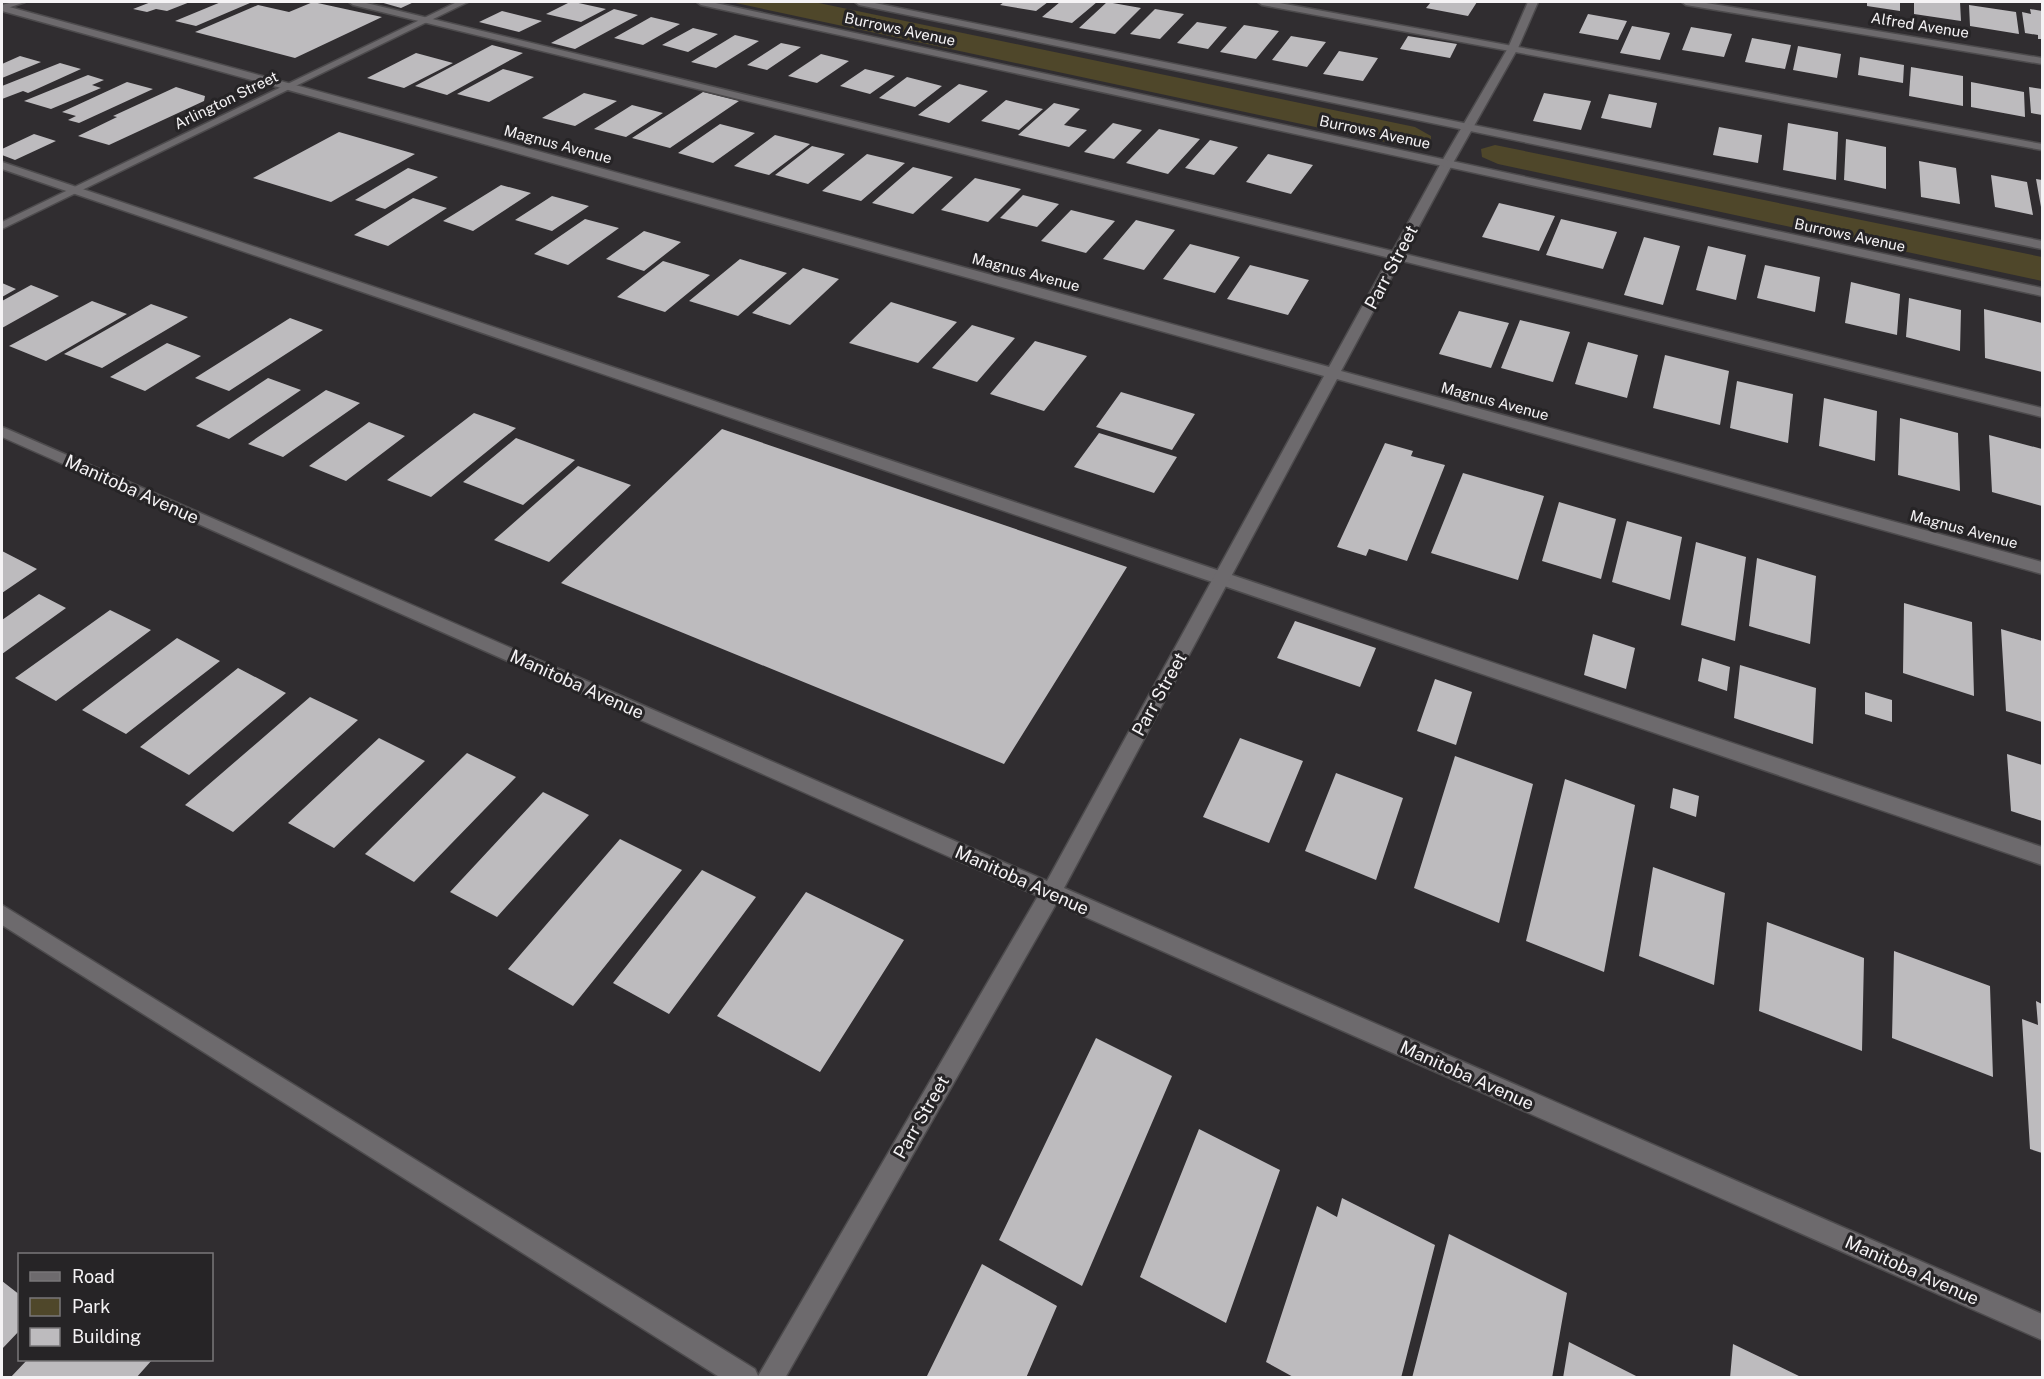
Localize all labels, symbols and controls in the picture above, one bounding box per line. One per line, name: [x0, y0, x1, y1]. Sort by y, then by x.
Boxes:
street label: Burrows Avenue: [843, 9, 957, 49]
street label: Alfred Avenue: [1870, 9, 1970, 41]
street label: Arlington Street: [171, 68, 281, 132]
street label: Burrows Avenue: [1318, 112, 1432, 152]
street label: Magnus Avenue: [502, 121, 614, 167]
street label: Burrows Avenue: [1793, 215, 1907, 255]
street label: Parr Street: [1360, 221, 1422, 313]
street label: Magnus Avenue: [970, 249, 1082, 295]
street label: Magnus Avenue: [1439, 378, 1551, 424]
street label: Manitoba Avenue: [62, 450, 202, 528]
street label: Magnus Avenue: [1908, 506, 2020, 552]
street label: Manitoba Avenue: [507, 645, 647, 723]
street label: Parr Street: [1127, 649, 1191, 739]
street label: Manitoba Avenue: [952, 841, 1092, 919]
street label: Manitoba Avenue: [1397, 1036, 1537, 1114]
street label: Parr Street: [889, 1072, 953, 1162]
street label: Manitoba Avenue: [1842, 1231, 1982, 1309]
legend: [18, 1253, 213, 1361]
text: Road: [72, 1266, 115, 1287]
text: Park: [72, 1296, 110, 1317]
text: Building: [72, 1326, 141, 1347]

